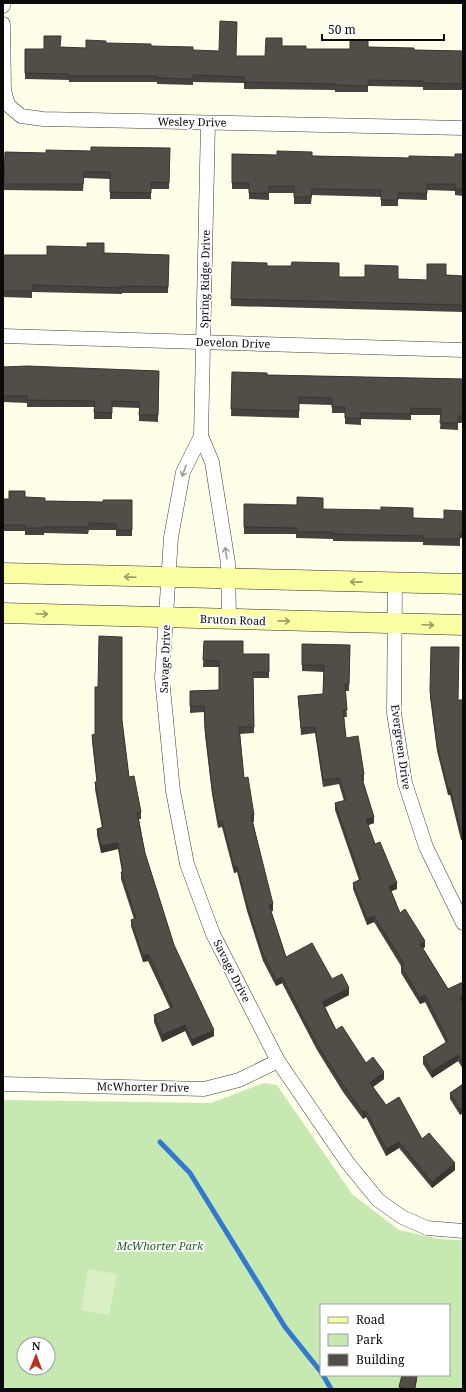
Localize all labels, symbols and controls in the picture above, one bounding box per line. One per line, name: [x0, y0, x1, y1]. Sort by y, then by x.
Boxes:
scale bar: [322, 16, 444, 42]
text: 50 m: [328, 21, 356, 38]
street label: Wesley Drive: [157, 113, 227, 130]
street label: Spring Ridge Drive: [196, 230, 213, 328]
street label: Develon Drive: [195, 334, 271, 351]
one-way arrow: [180, 465, 187, 478]
one-way arrow: [222, 546, 230, 559]
one-way arrow: [124, 573, 137, 581]
one-way arrow: [350, 578, 363, 586]
one-way arrow: [35, 611, 48, 618]
street label: Bruton Road: [200, 611, 267, 628]
one-way arrow: [277, 617, 290, 625]
one-way arrow: [421, 621, 434, 628]
street label: Savage Drive: [156, 624, 173, 693]
street label: Evergreen Drive: [388, 703, 415, 791]
street label: Savage Drive: [210, 937, 255, 1005]
street label: McWhorter Drive: [97, 1078, 189, 1095]
park label: McWhorter Park: [116, 1238, 204, 1253]
legend: [320, 1304, 450, 1376]
text: Road: [356, 1311, 386, 1328]
text: Park: [356, 1331, 384, 1348]
north arrow: [16, 1336, 56, 1376]
text: N: [32, 1338, 41, 1353]
text: Building: [356, 1351, 405, 1368]

